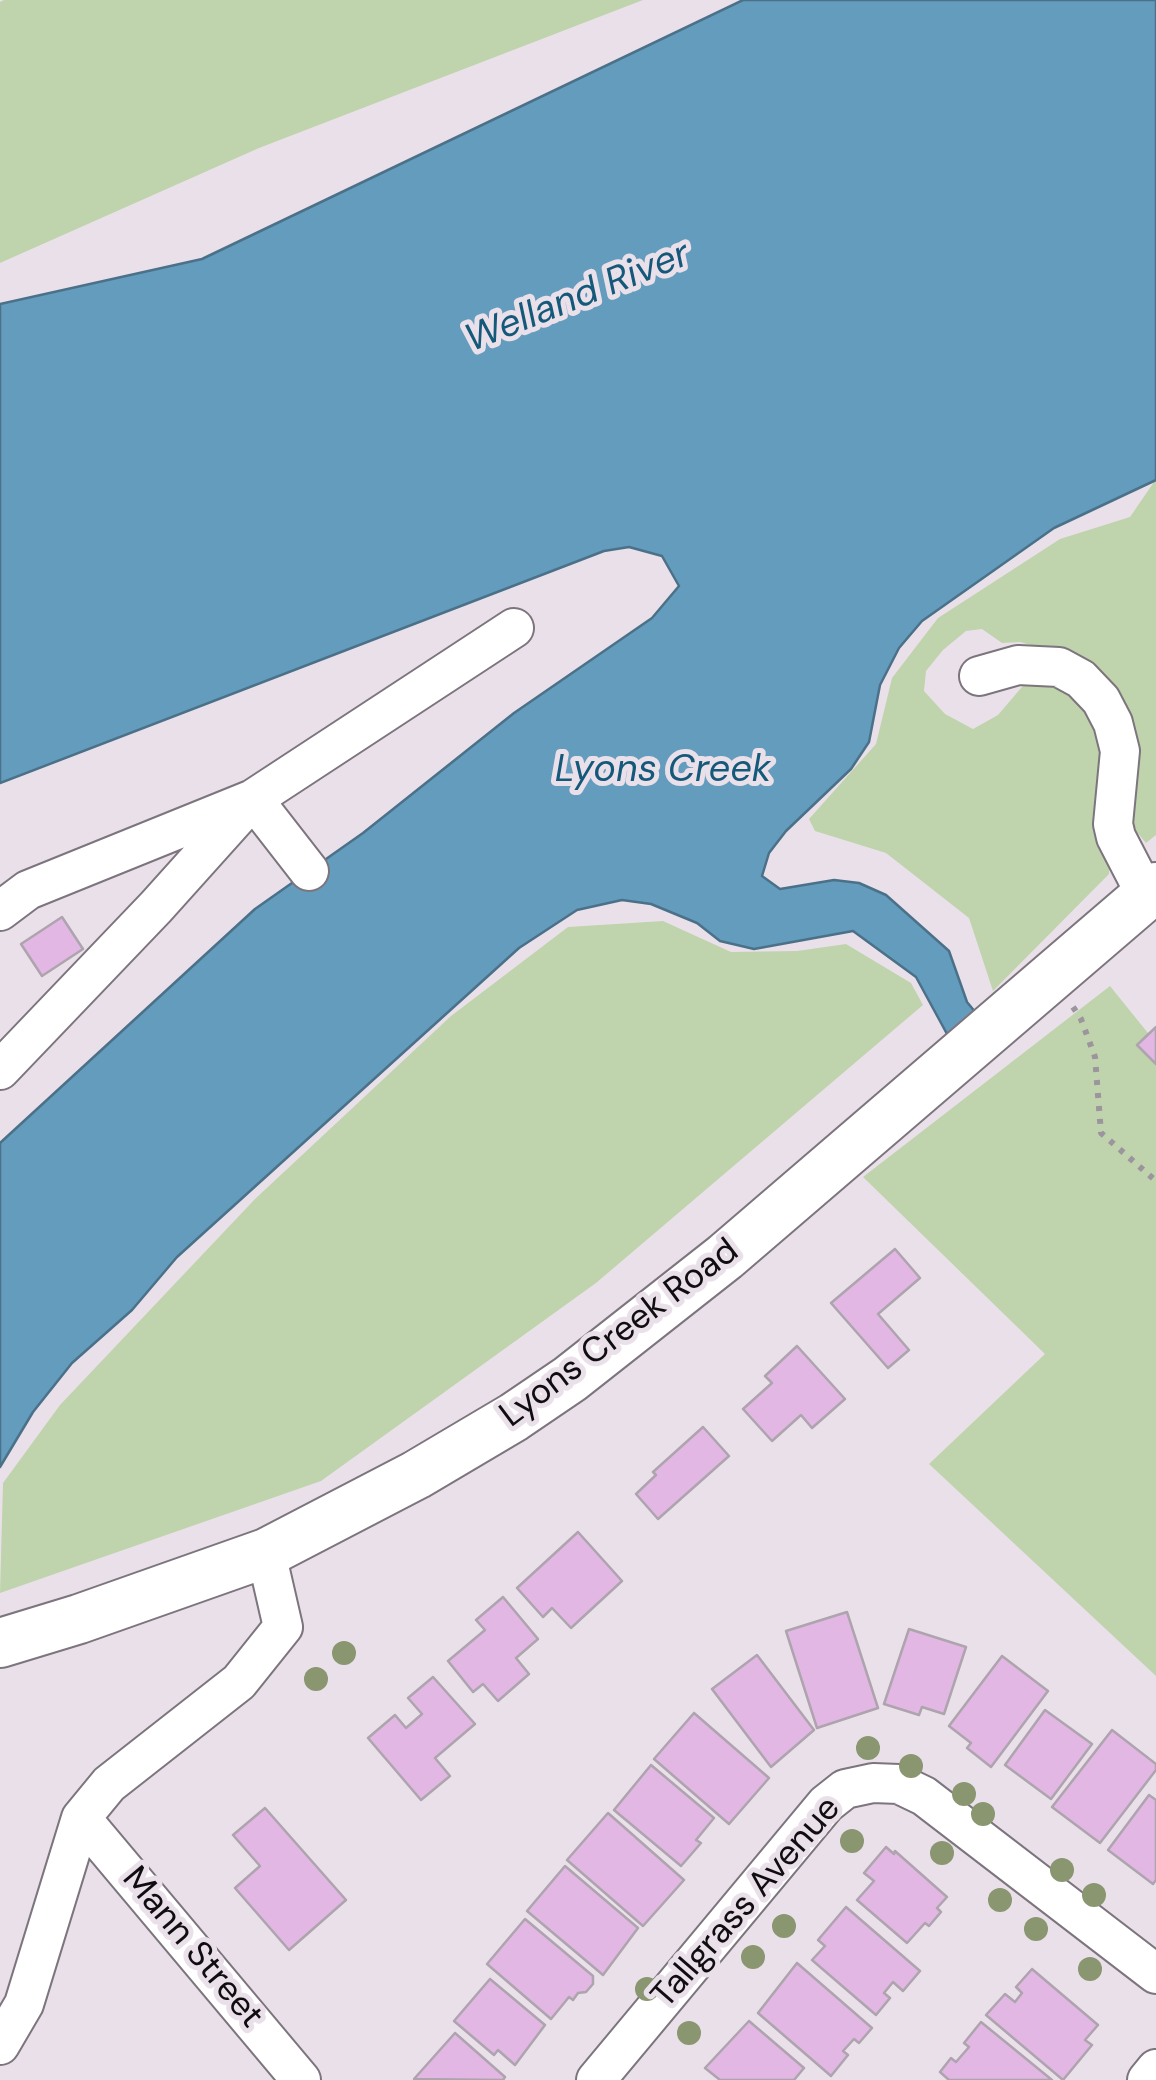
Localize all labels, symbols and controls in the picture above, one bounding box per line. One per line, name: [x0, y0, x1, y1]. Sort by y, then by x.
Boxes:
water label: Welland River: [459, 232, 697, 364]
water label: Lyons Creek: [555, 748, 771, 794]
street label: Lyons Creek Road: [493, 1231, 747, 1437]
street label: Tallgrass Avenue: [644, 1789, 850, 2017]
street label: Mann Street: [113, 1859, 271, 2037]

